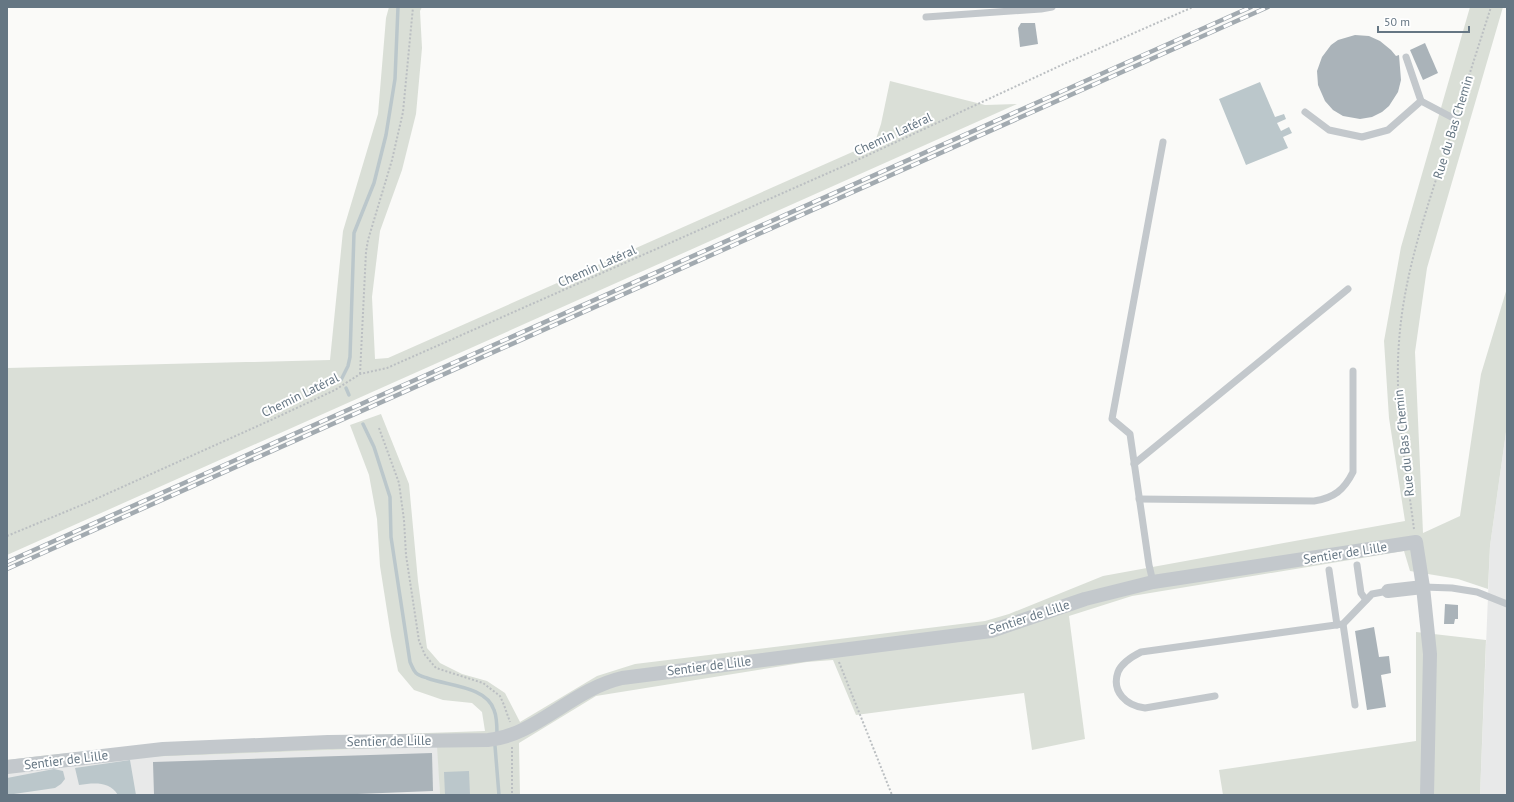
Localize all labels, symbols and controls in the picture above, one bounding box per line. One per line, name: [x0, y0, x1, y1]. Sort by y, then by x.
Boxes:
scale bar: [1378, 8, 1469, 34]
text: 50 m: [1384, 14, 1410, 29]
street label: Rue du Bas Chemin: [1429, 73, 1477, 181]
street label: Chemin Latéral: [851, 108, 935, 159]
street label: Chemin Latéral: [555, 241, 639, 291]
street label: Chemin Latéral: [258, 369, 342, 421]
street label: Rue du Bas Chemin: [1390, 389, 1418, 497]
street label: Sentier de Lille: [1302, 538, 1388, 568]
street label: Sentier de Lille: [986, 596, 1072, 638]
street label: Sentier de Lille: [666, 652, 752, 680]
street label: Sentier de Lille: [347, 732, 431, 750]
street label: Sentier de Lille: [23, 746, 109, 774]

